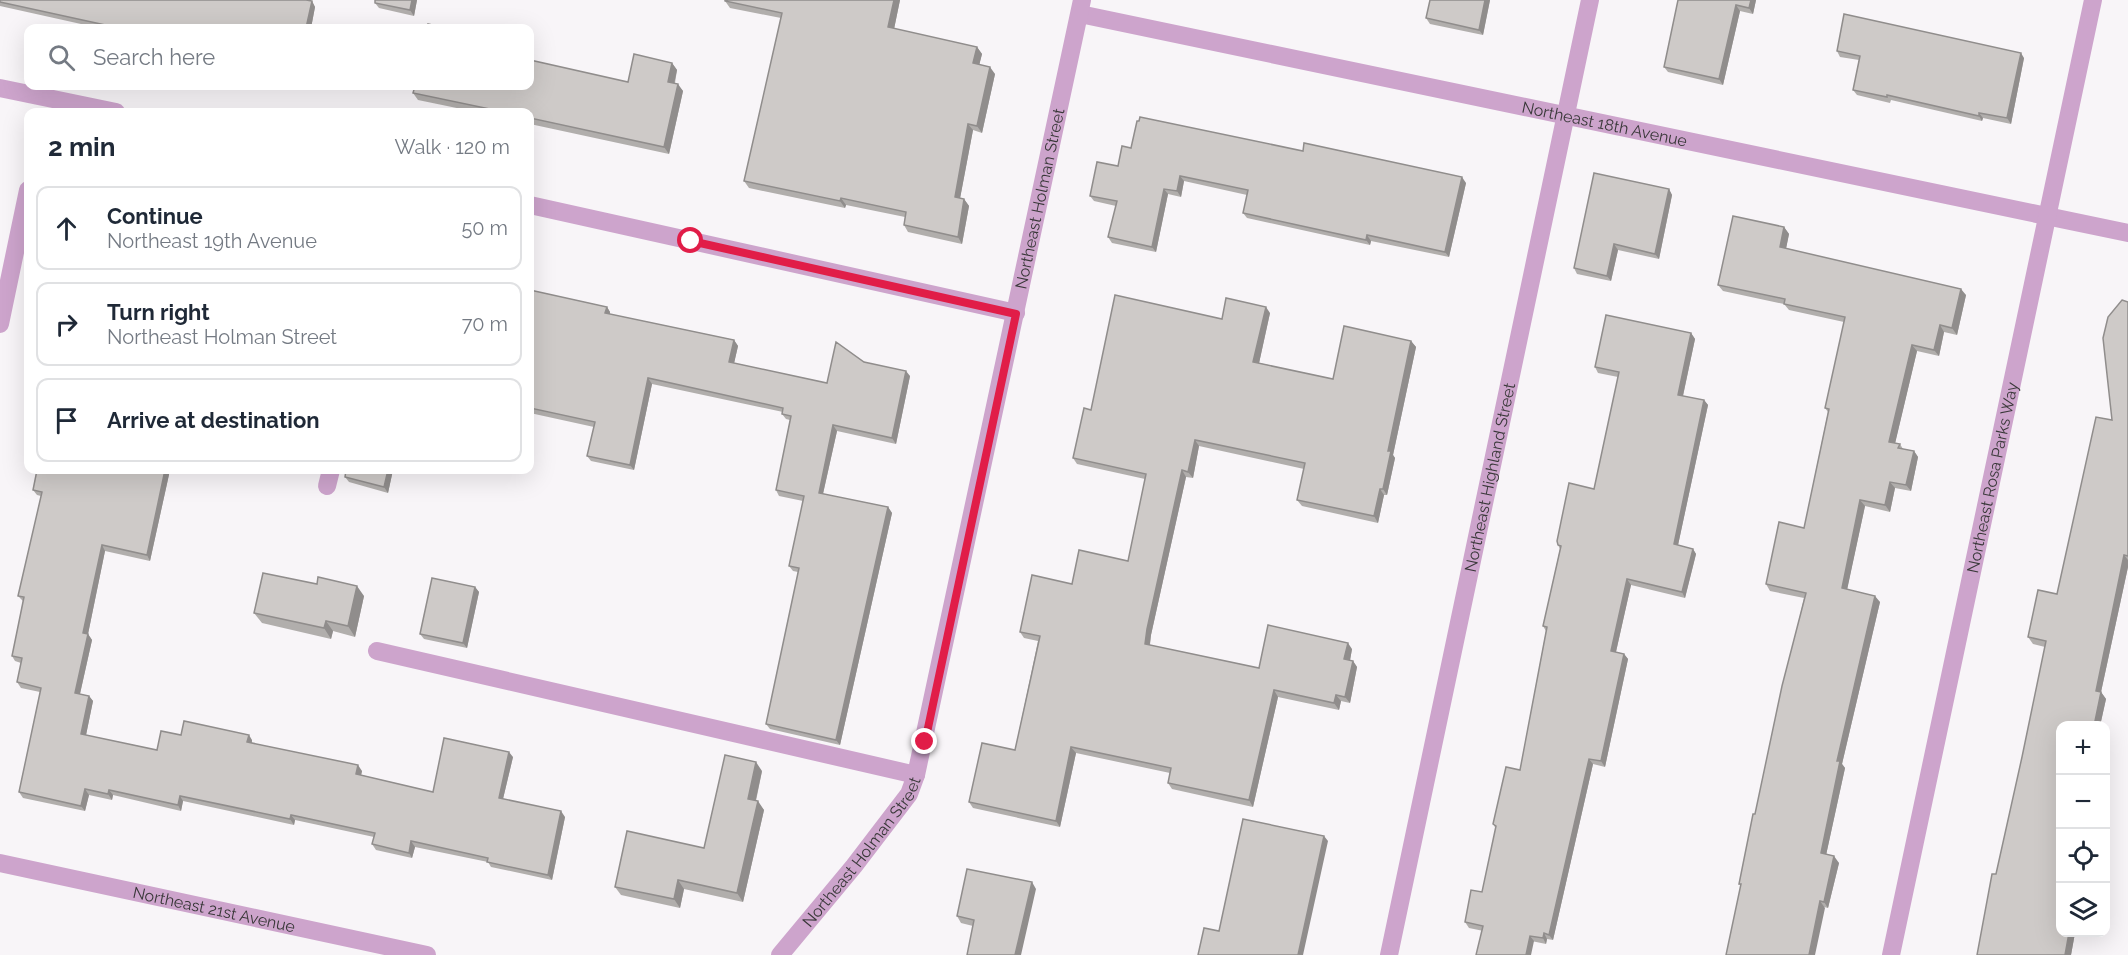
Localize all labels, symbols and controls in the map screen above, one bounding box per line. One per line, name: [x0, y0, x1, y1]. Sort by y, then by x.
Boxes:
search box: [24, 24, 534, 90]
icon: search: [45, 41, 78, 74]
text: Search here: [93, 44, 215, 70]
street label: Northeast 18th Avenue: [1520, 98, 1689, 151]
street label: Northeast Holman Street: [1011, 106, 1069, 291]
text: 2 min: [48, 132, 115, 162]
text: Walk · 120 m: [395, 135, 510, 159]
text: Continue: [107, 203, 203, 229]
icon: ahead: [50, 212, 83, 245]
text: 50 m: [461, 216, 508, 240]
route start: [677, 227, 703, 253]
text: Northeast 19th Avenue: [107, 229, 317, 253]
text: Turn right: [107, 299, 210, 325]
icon: right: [50, 308, 83, 341]
text: 70 m: [462, 312, 508, 336]
text: Northeast Holman Street: [107, 325, 337, 349]
street label: Northeast Rosa Parks Way: [1963, 380, 2022, 575]
street label: Northeast Highland Street: [1461, 381, 1519, 574]
icon: arrive: [50, 404, 83, 437]
text: Arrive at destination: [107, 407, 320, 433]
map controls: [2056, 721, 2110, 937]
button: +: [2056, 721, 2110, 775]
route end: [911, 728, 937, 754]
street label: Northeast Holman Street: [799, 774, 925, 931]
button: −: [2056, 775, 2110, 829]
button: locate: [2056, 829, 2110, 883]
street label: Northeast 21st Avenue: [131, 883, 297, 936]
button: layers: [2056, 883, 2110, 937]

